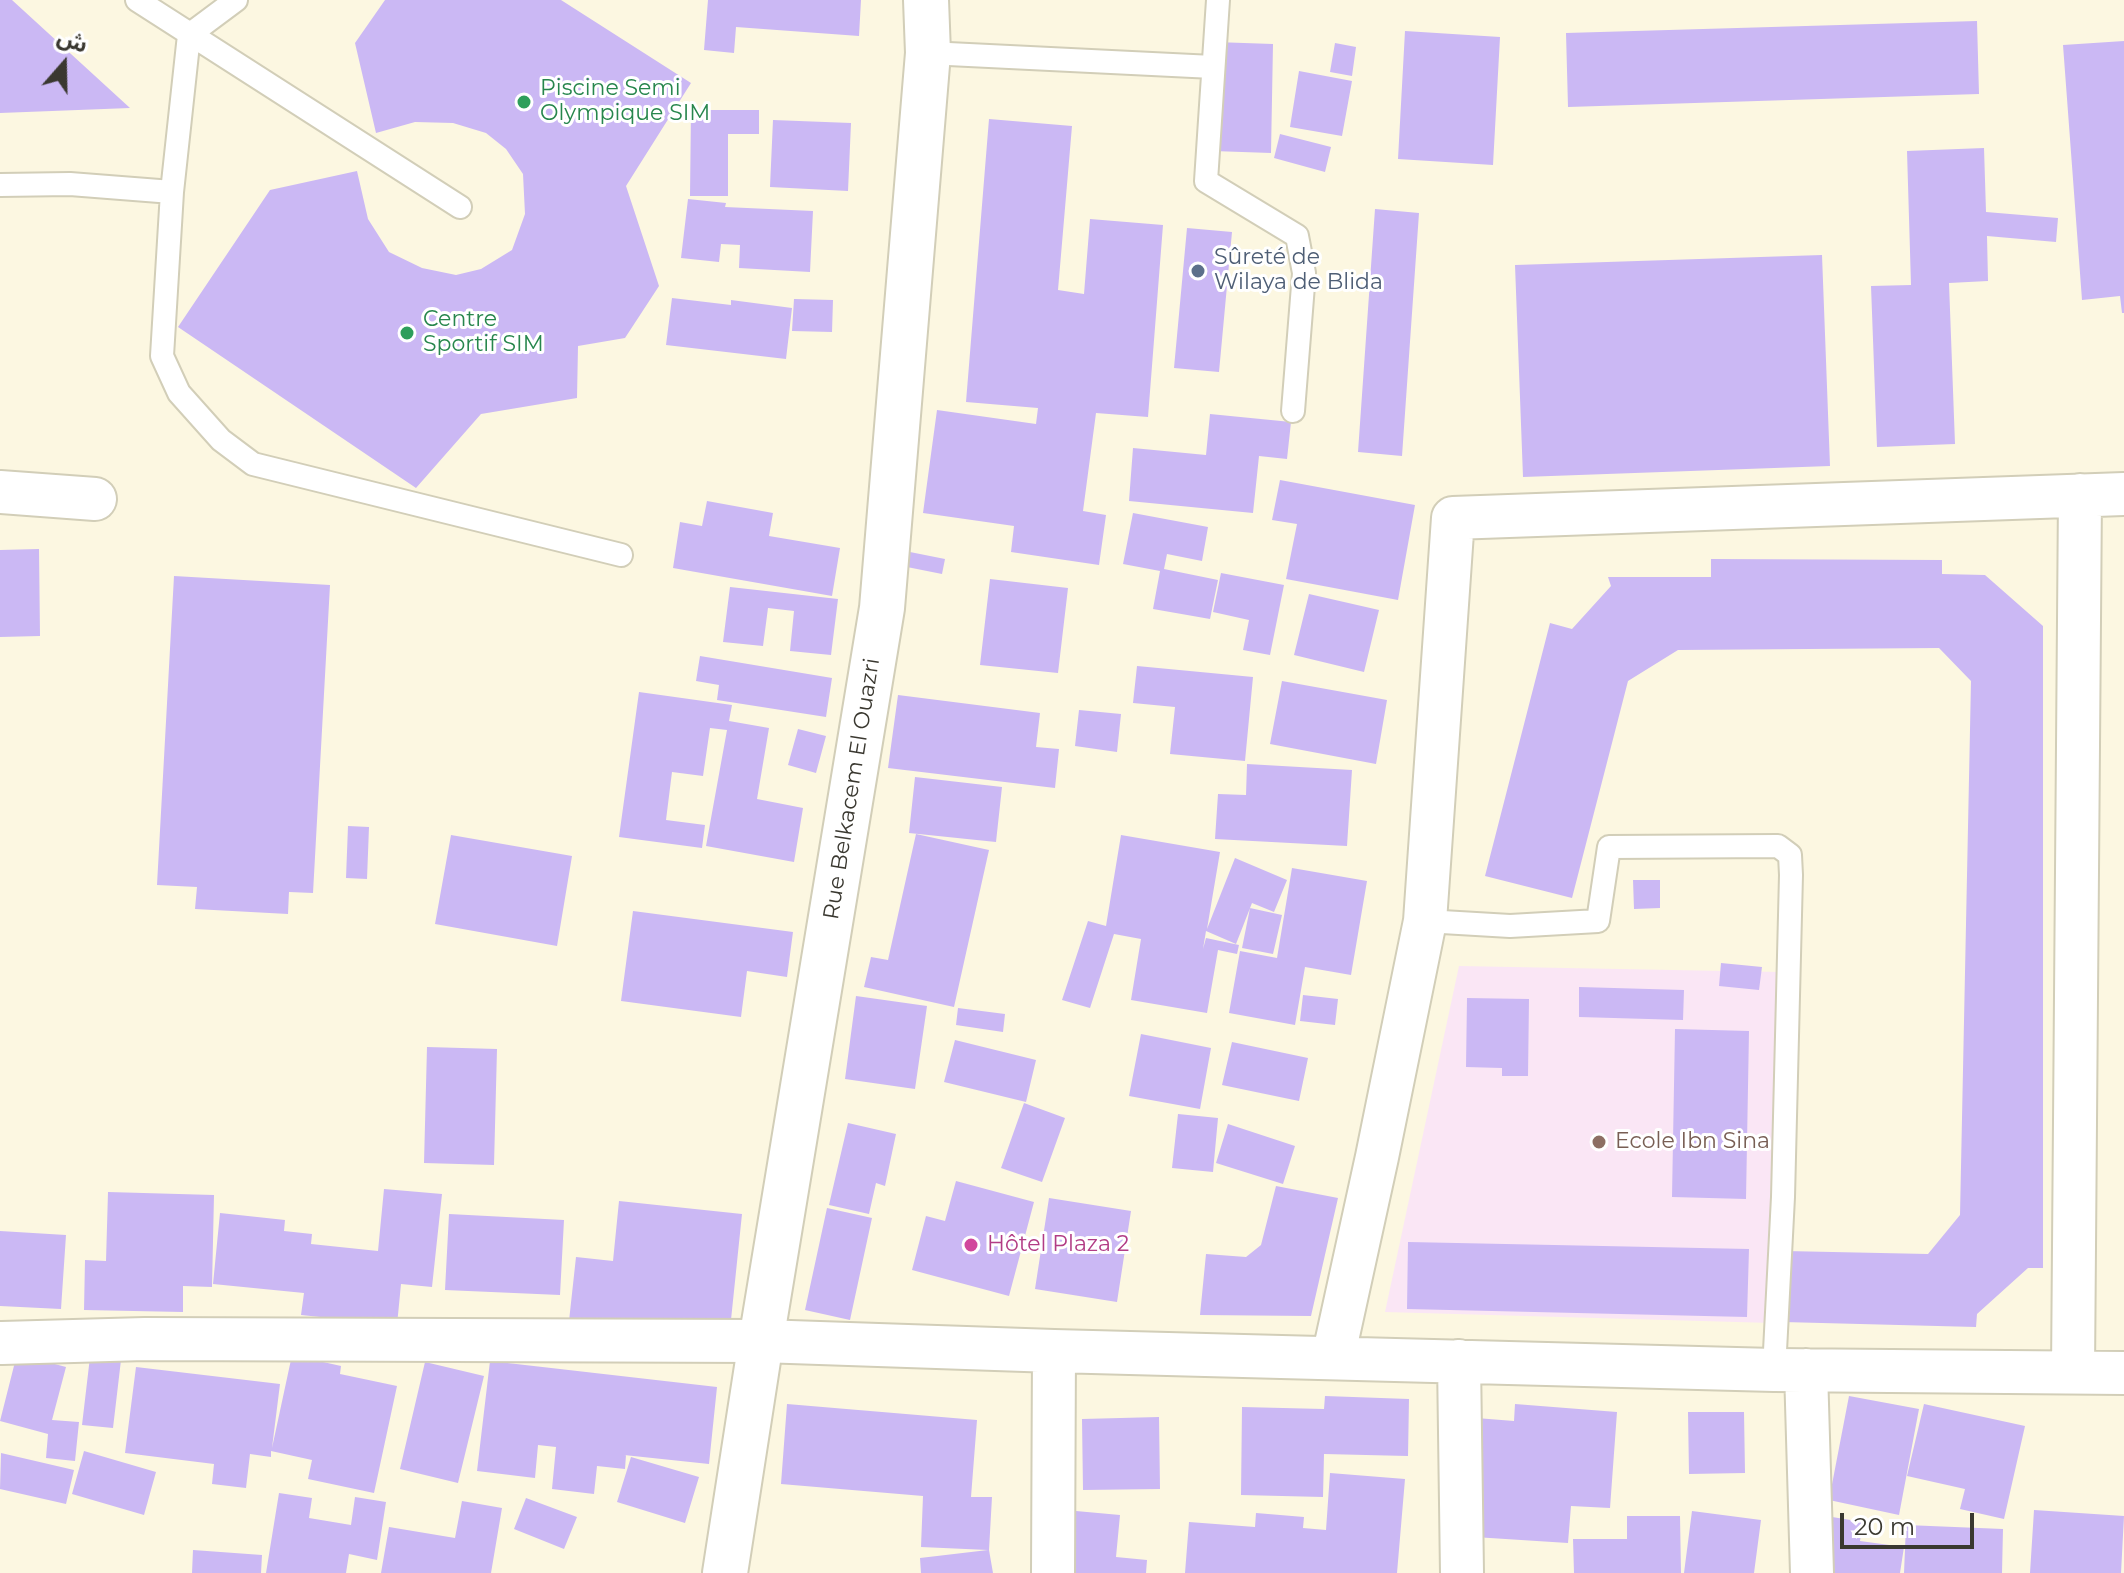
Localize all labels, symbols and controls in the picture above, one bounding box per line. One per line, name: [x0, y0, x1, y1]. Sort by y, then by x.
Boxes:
text: ش: [54, 23, 91, 59]
north arrow: [24, 24, 104, 104]
place label: Piscine Semi Olympique SIM: [540, 76, 710, 128]
marker: Piscine Semi Olympique SIM: [515, 93, 533, 111]
place label: Sûreté de Wilaya de Blida: [1214, 245, 1383, 296]
marker: Sûreté de Wilaya de Blida: [1189, 262, 1207, 280]
place label: Centre Sportif SIM: [423, 307, 544, 358]
marker: Centre Sportif SIM: [398, 324, 416, 342]
street label: Rue Belkacem El Ouazri: [818, 656, 886, 922]
place label: Ecole Ibn Sina: [1615, 1129, 1770, 1155]
marker: Ecole Ibn Sina: [1590, 1133, 1608, 1151]
place label: Hôtel Plaza 2: [987, 1232, 1129, 1258]
marker: Hôtel Plaza 2: [962, 1236, 980, 1254]
scale bar: [1844, 1497, 1978, 1547]
text: 20 m: [1854, 1512, 1915, 1541]

